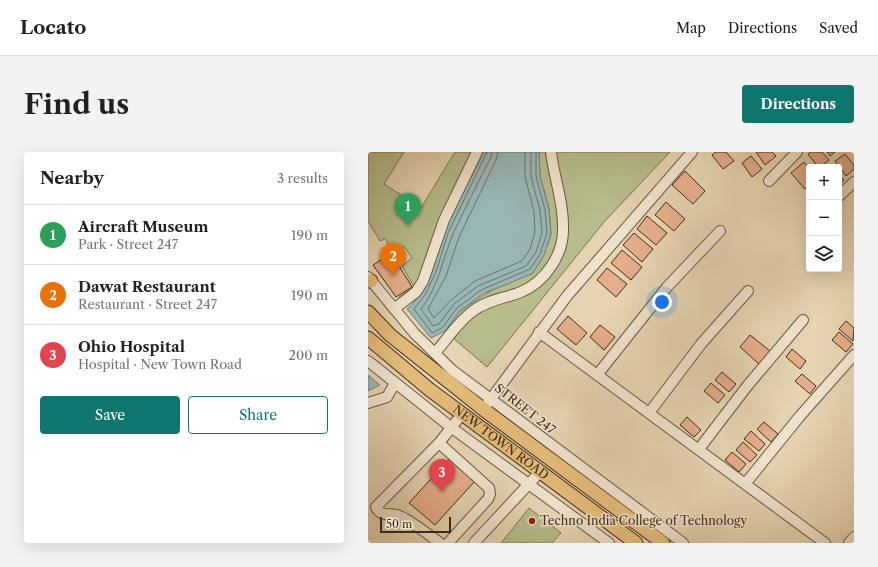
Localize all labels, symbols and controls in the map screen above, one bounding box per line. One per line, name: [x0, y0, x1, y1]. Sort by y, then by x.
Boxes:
text: Locato: [20, 16, 86, 39]
text: Map: [676, 19, 706, 37]
text: Directions: [728, 19, 797, 37]
text: Saved: [819, 19, 858, 37]
button: Directions: [742, 85, 854, 123]
text: Find us: [24, 87, 129, 121]
map controls: [806, 164, 842, 272]
button: +: [806, 164, 842, 200]
text: Nearby: [40, 168, 104, 188]
text: 3 results: [277, 170, 328, 186]
pin: 1: [395, 193, 421, 226]
button: −: [806, 200, 842, 236]
text: Aircraft Museum: [78, 217, 208, 236]
text: 1: [50, 227, 56, 243]
text: 190 m: [291, 227, 328, 243]
text: Park · Street 247: [78, 236, 178, 252]
button: layers: [806, 236, 842, 272]
pin: 2: [380, 243, 406, 276]
text: Dawat Restaurant: [78, 277, 216, 296]
text: 2: [49, 287, 57, 303]
text: 190 m: [291, 287, 328, 303]
your location: [652, 292, 672, 312]
text: Restaurant · Street 247: [78, 296, 217, 312]
text: Ohio Hospital: [78, 337, 185, 356]
text: 3: [49, 347, 57, 363]
text: 200 m: [288, 347, 328, 363]
text: Hospital · New Town Road: [78, 356, 242, 372]
street label: STREET 247: [492, 380, 559, 437]
button: Save: [40, 396, 180, 434]
button: Share: [188, 396, 328, 434]
street label: NEW TOWN ROAD: [450, 402, 552, 483]
pin: 3: [429, 459, 455, 492]
place label: Techno India College of Technology: [540, 513, 747, 528]
scale bar: [380, 515, 451, 534]
marker: Techno India College of Technology: [527, 516, 537, 526]
text: 50 m: [386, 517, 412, 531]

